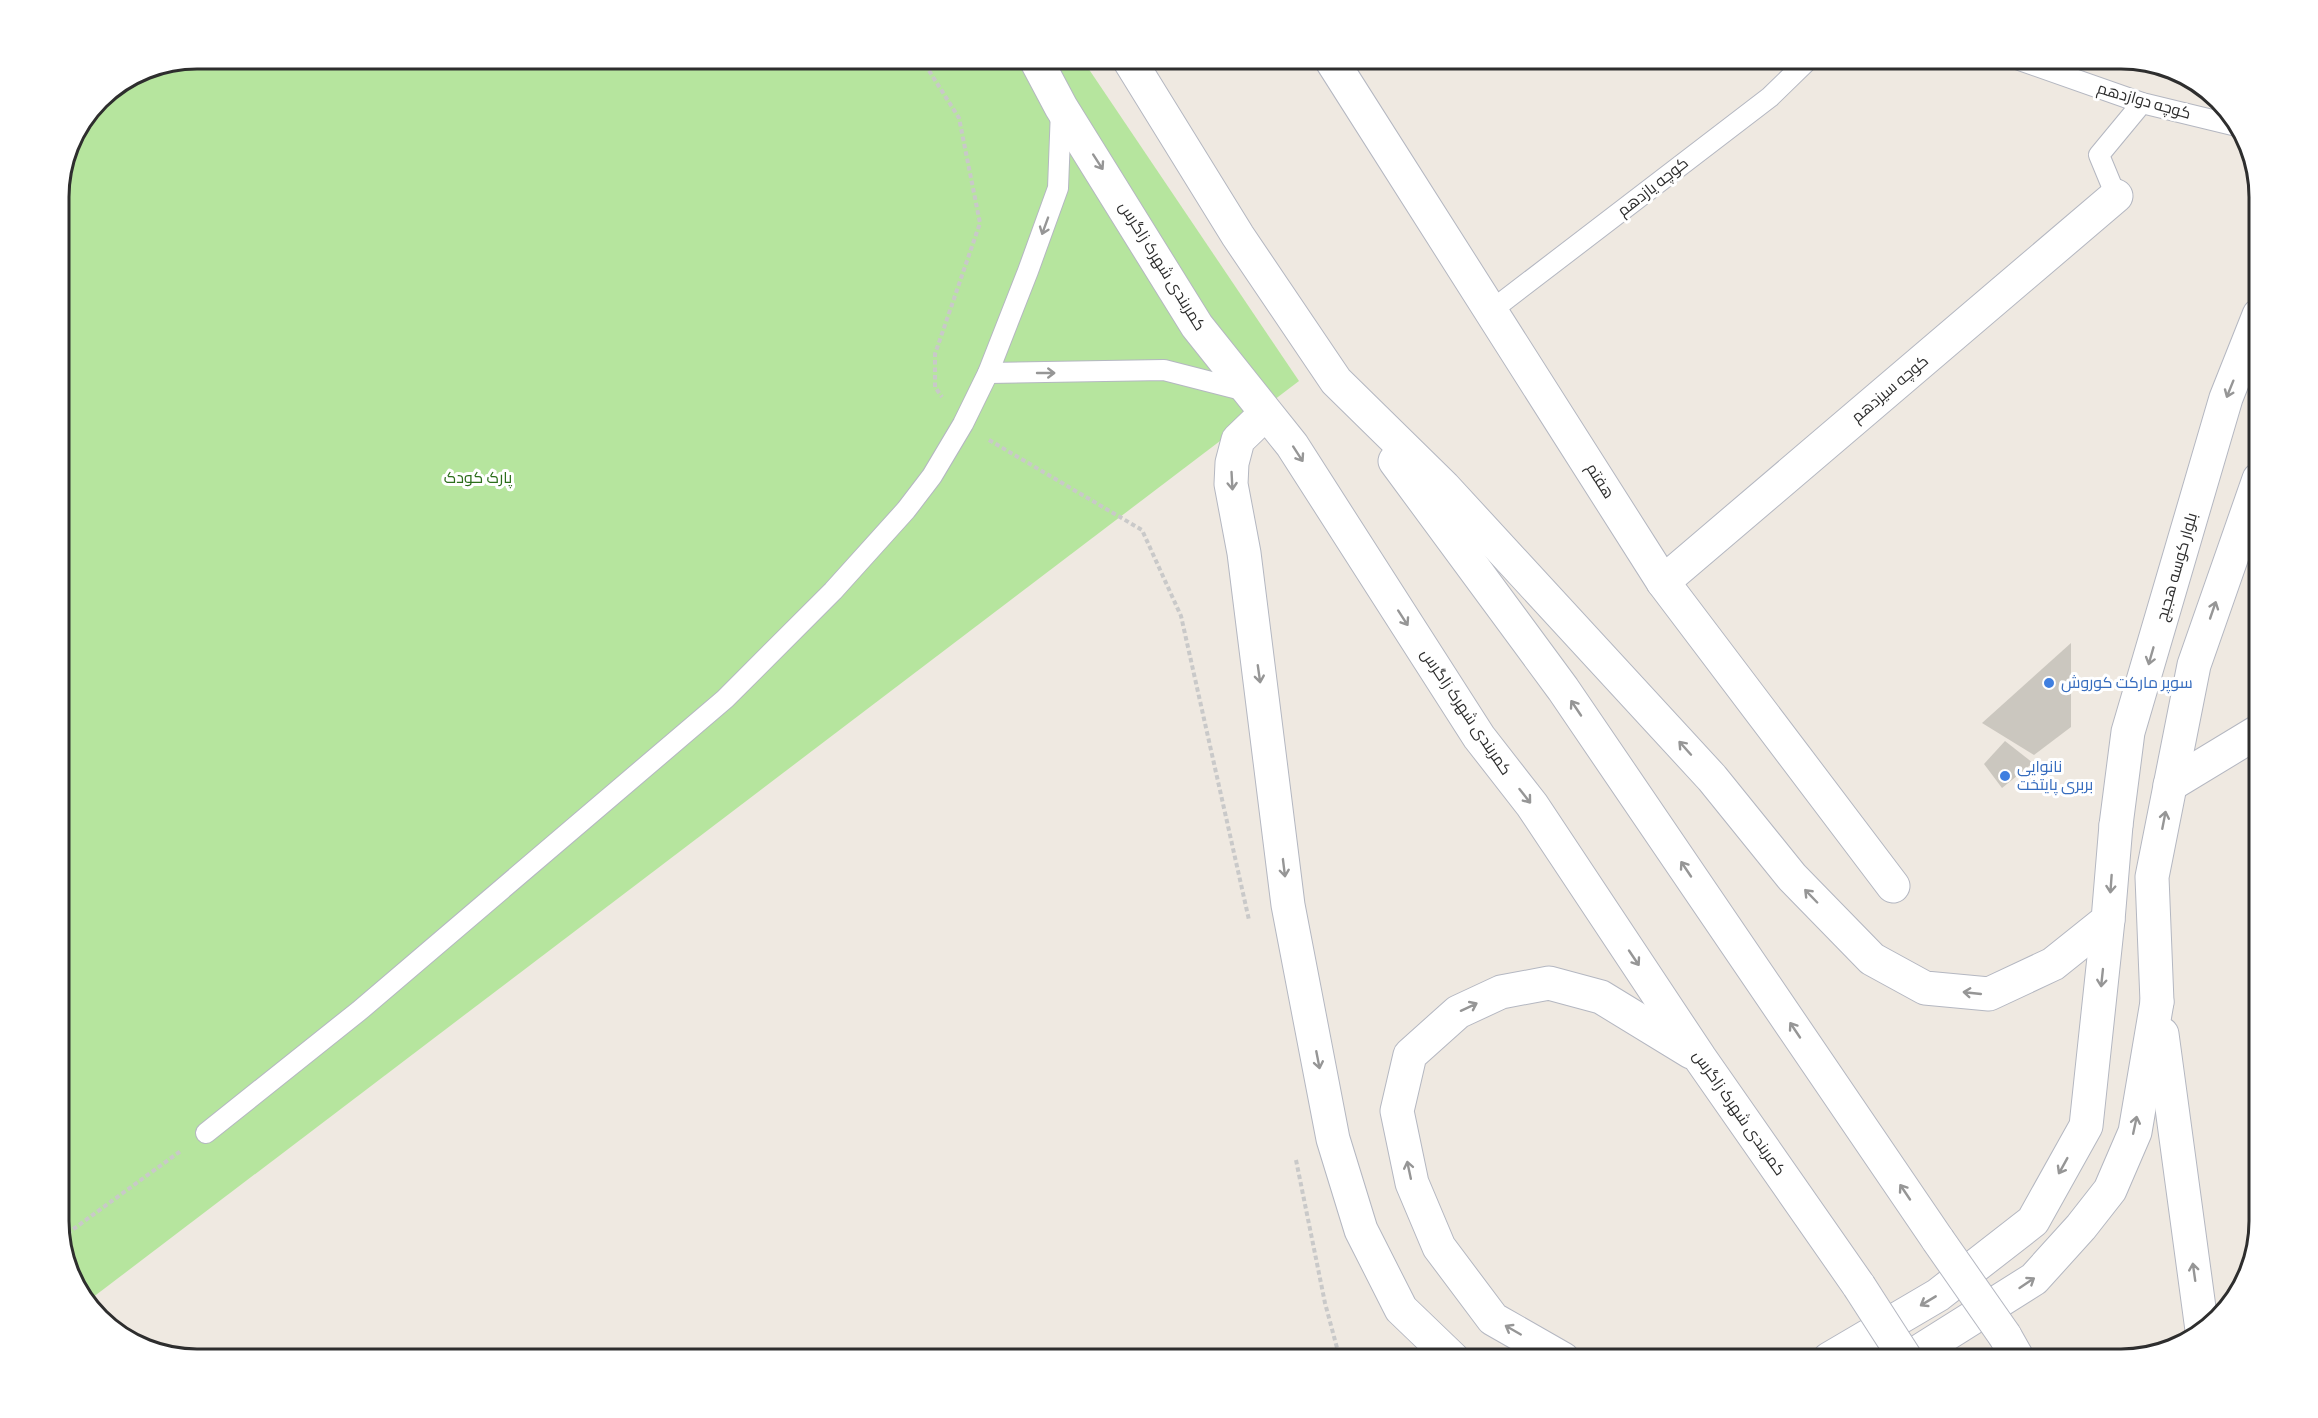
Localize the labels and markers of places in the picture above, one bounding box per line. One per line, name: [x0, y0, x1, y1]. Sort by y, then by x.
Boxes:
place label: سوپر مارکت کوروش: [2061, 672, 2193, 694]
marker: سوپر مارکت کوروش: [2042, 676, 2056, 690]
place label: نانوایی بربری پایتخت: [2017, 756, 2093, 796]
marker: نانوایی بربری پایتخت: [1998, 769, 2012, 783]

